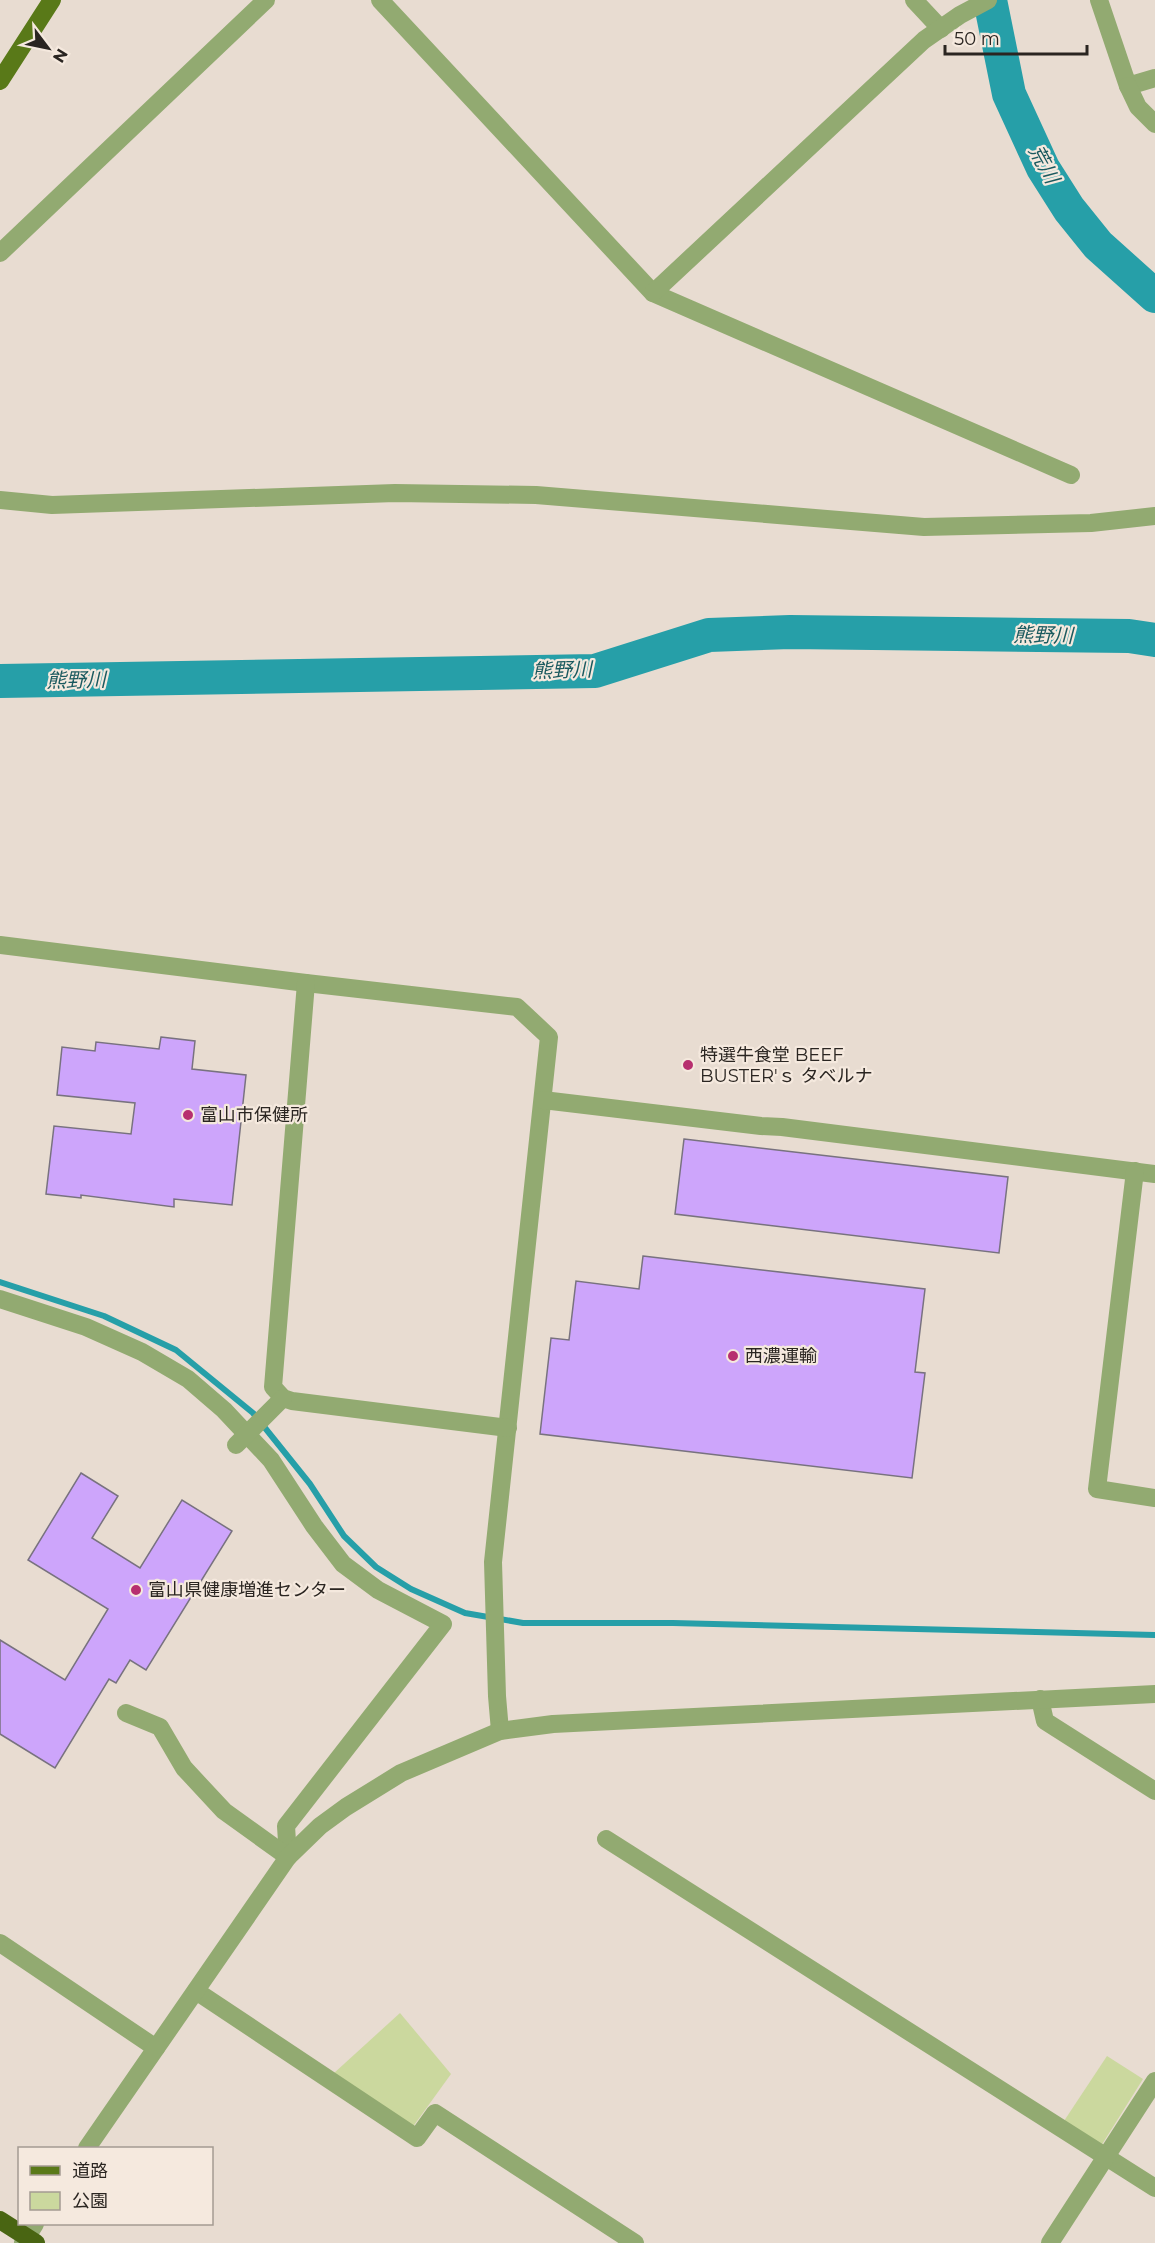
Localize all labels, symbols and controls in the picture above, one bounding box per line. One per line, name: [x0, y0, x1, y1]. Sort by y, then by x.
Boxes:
north arrow: [18, 18, 78, 78]
scale bar: [945, 18, 1088, 56]
text: 50 m: [954, 28, 1000, 50]
text: N: [49, 45, 72, 66]
water label: 荒川: [1024, 141, 1065, 189]
water label: 熊野川: [1013, 622, 1075, 648]
water label: 熊野川: [532, 657, 594, 683]
water label: 熊野川: [46, 667, 108, 693]
place label: 特選牛食堂 BEEF BUSTER'ｓ タベルナ: [700, 1044, 872, 1087]
marker: 特選牛食堂 BEEF BUSTER'ｓ タベルナ: [681, 1058, 695, 1072]
place label: 富山市保健所: [200, 1104, 308, 1126]
marker: 富山市保健所: [181, 1108, 195, 1122]
place label: 西濃運輸: [745, 1345, 817, 1367]
marker: 西濃運輸: [726, 1349, 740, 1363]
place label: 富山県健康増進センター: [148, 1579, 346, 1601]
marker: 富山県健康増進センター: [129, 1583, 143, 1597]
legend: [18, 2147, 213, 2225]
text: 道路: [72, 2160, 108, 2182]
text: 公園: [72, 2190, 108, 2212]

